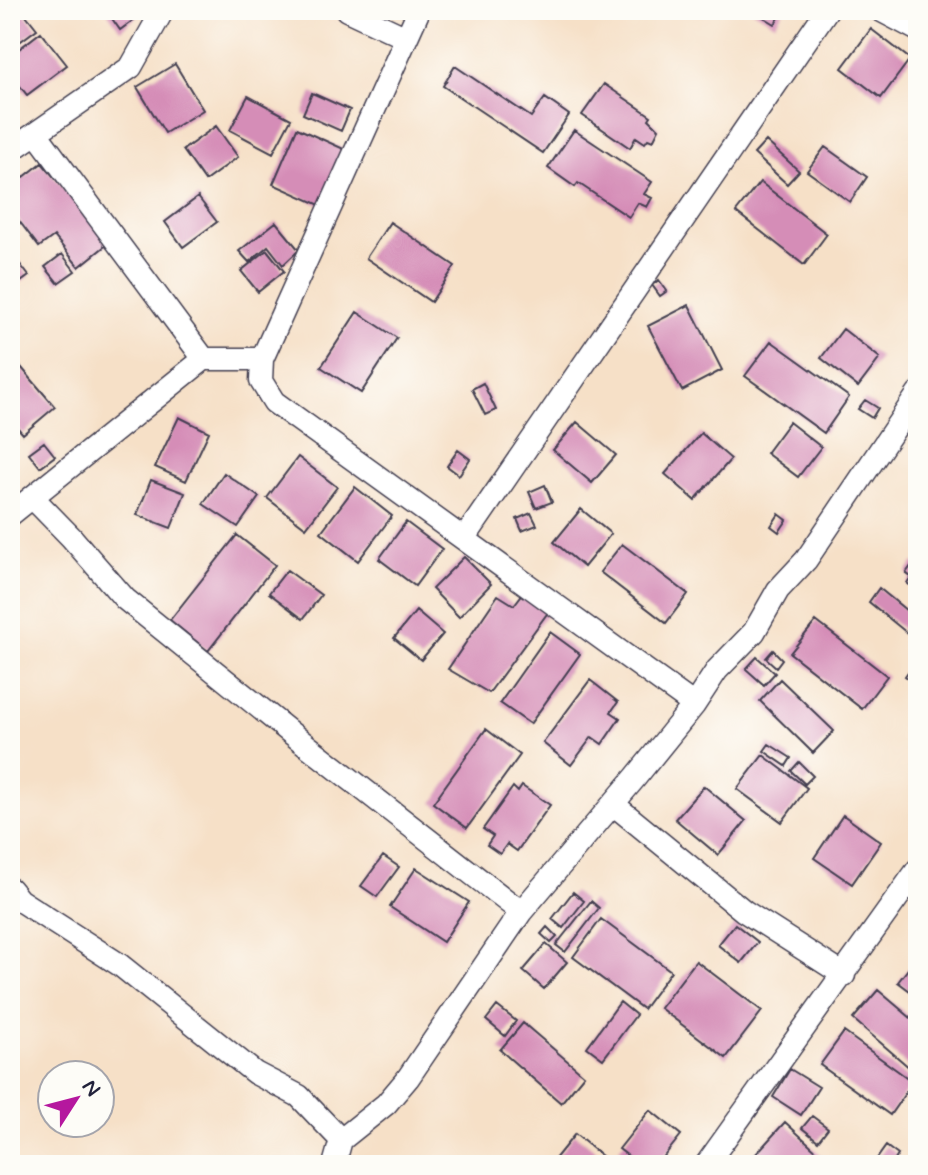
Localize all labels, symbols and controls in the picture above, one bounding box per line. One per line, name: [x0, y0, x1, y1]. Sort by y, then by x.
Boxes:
north arrow: [36, 1059, 116, 1139]
text: N: [75, 1074, 106, 1103]

